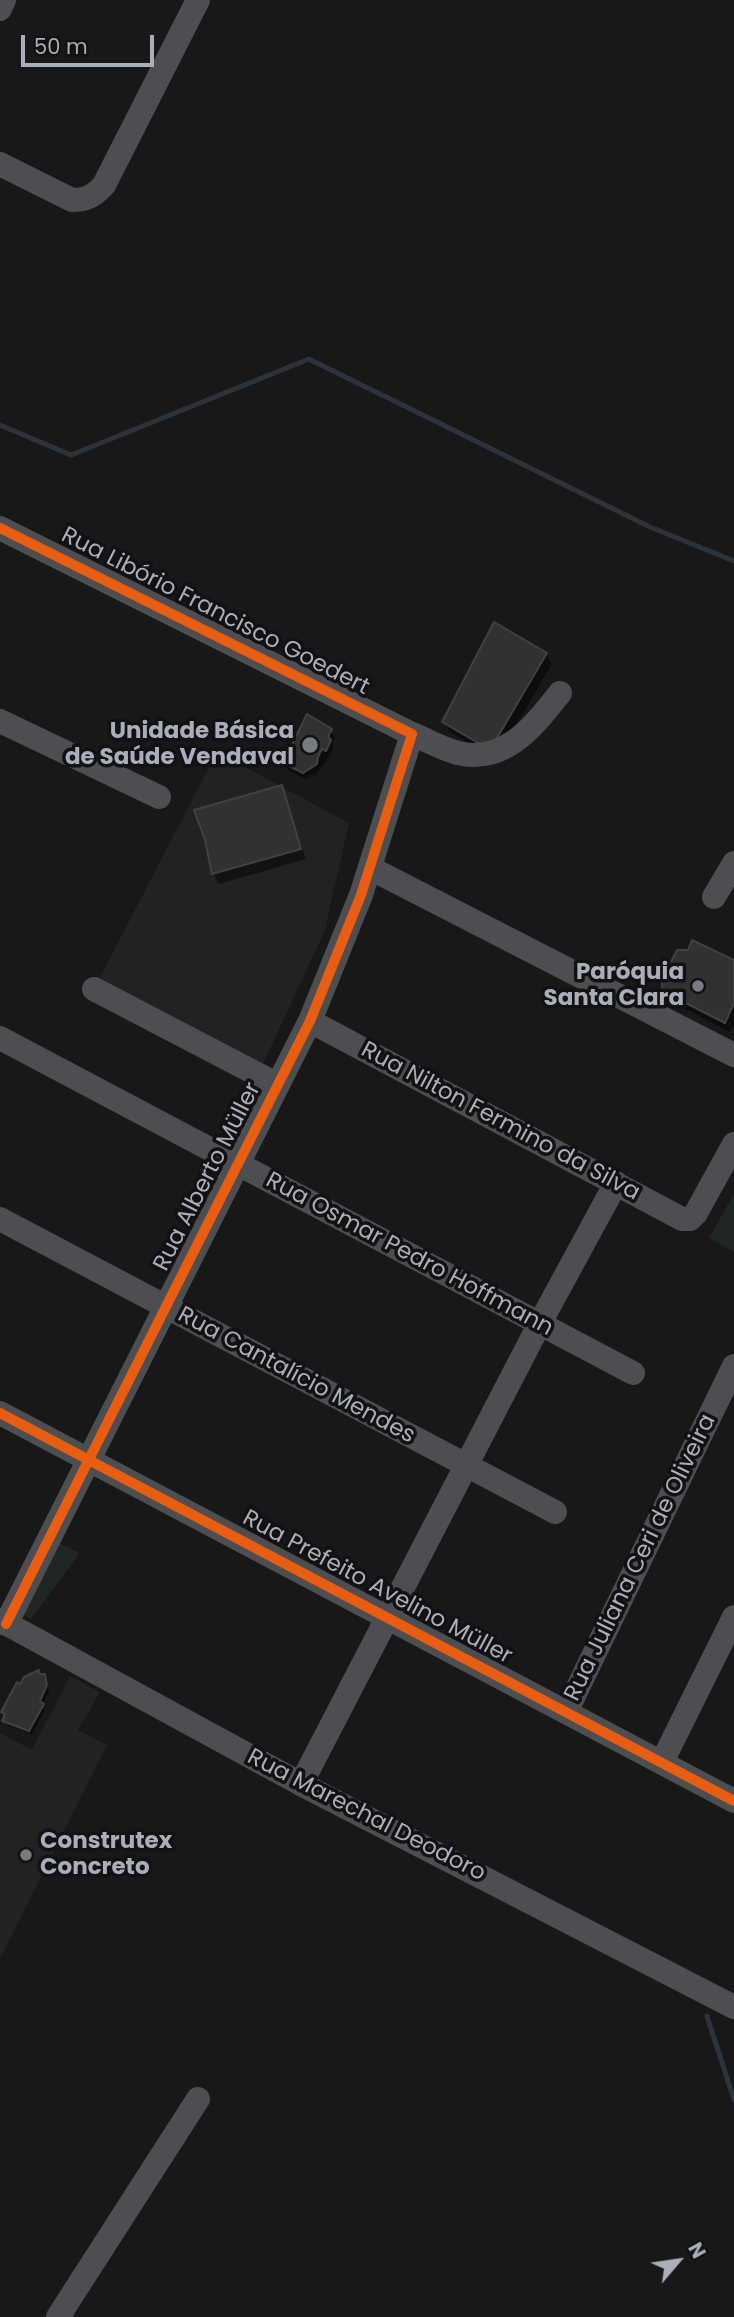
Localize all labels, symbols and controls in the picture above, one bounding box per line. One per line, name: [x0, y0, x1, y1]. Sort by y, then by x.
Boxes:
scale bar: [24, 21, 158, 65]
text: 50 m: [34, 32, 88, 61]
street label: Rua Libório Francisco Goedert: [56, 522, 374, 702]
place label: Unidade Básica de Saúde Vendaval: [65, 718, 294, 772]
marker: Unidade Básica de Saúde Vendaval: [300, 735, 320, 755]
place label: Paróquia Santa Clara: [544, 959, 684, 1013]
marker: Paróquia Santa Clara: [690, 978, 706, 994]
street label: Rua Nilton Fermino da Silva: [356, 1037, 644, 1207]
street label: Rua Alberto Müller: [149, 1078, 267, 1276]
street label: Rua Osmar Pedro Hoffmann: [261, 1167, 557, 1343]
street label: Rua Cantalício Mendes: [173, 1302, 419, 1450]
street label: Rua Juliana Ceri de Oliveira: [559, 1410, 723, 1706]
street label: Rua Prefeito Avelino Müller: [237, 1505, 517, 1671]
street label: Rua Marechal Deodoro: [242, 1744, 490, 1888]
place label: Construtex Concreto: [40, 1828, 172, 1882]
marker: Construtex Concreto: [18, 1847, 34, 1863]
north arrow: [643, 2226, 713, 2296]
text: N: [682, 2238, 712, 2263]

